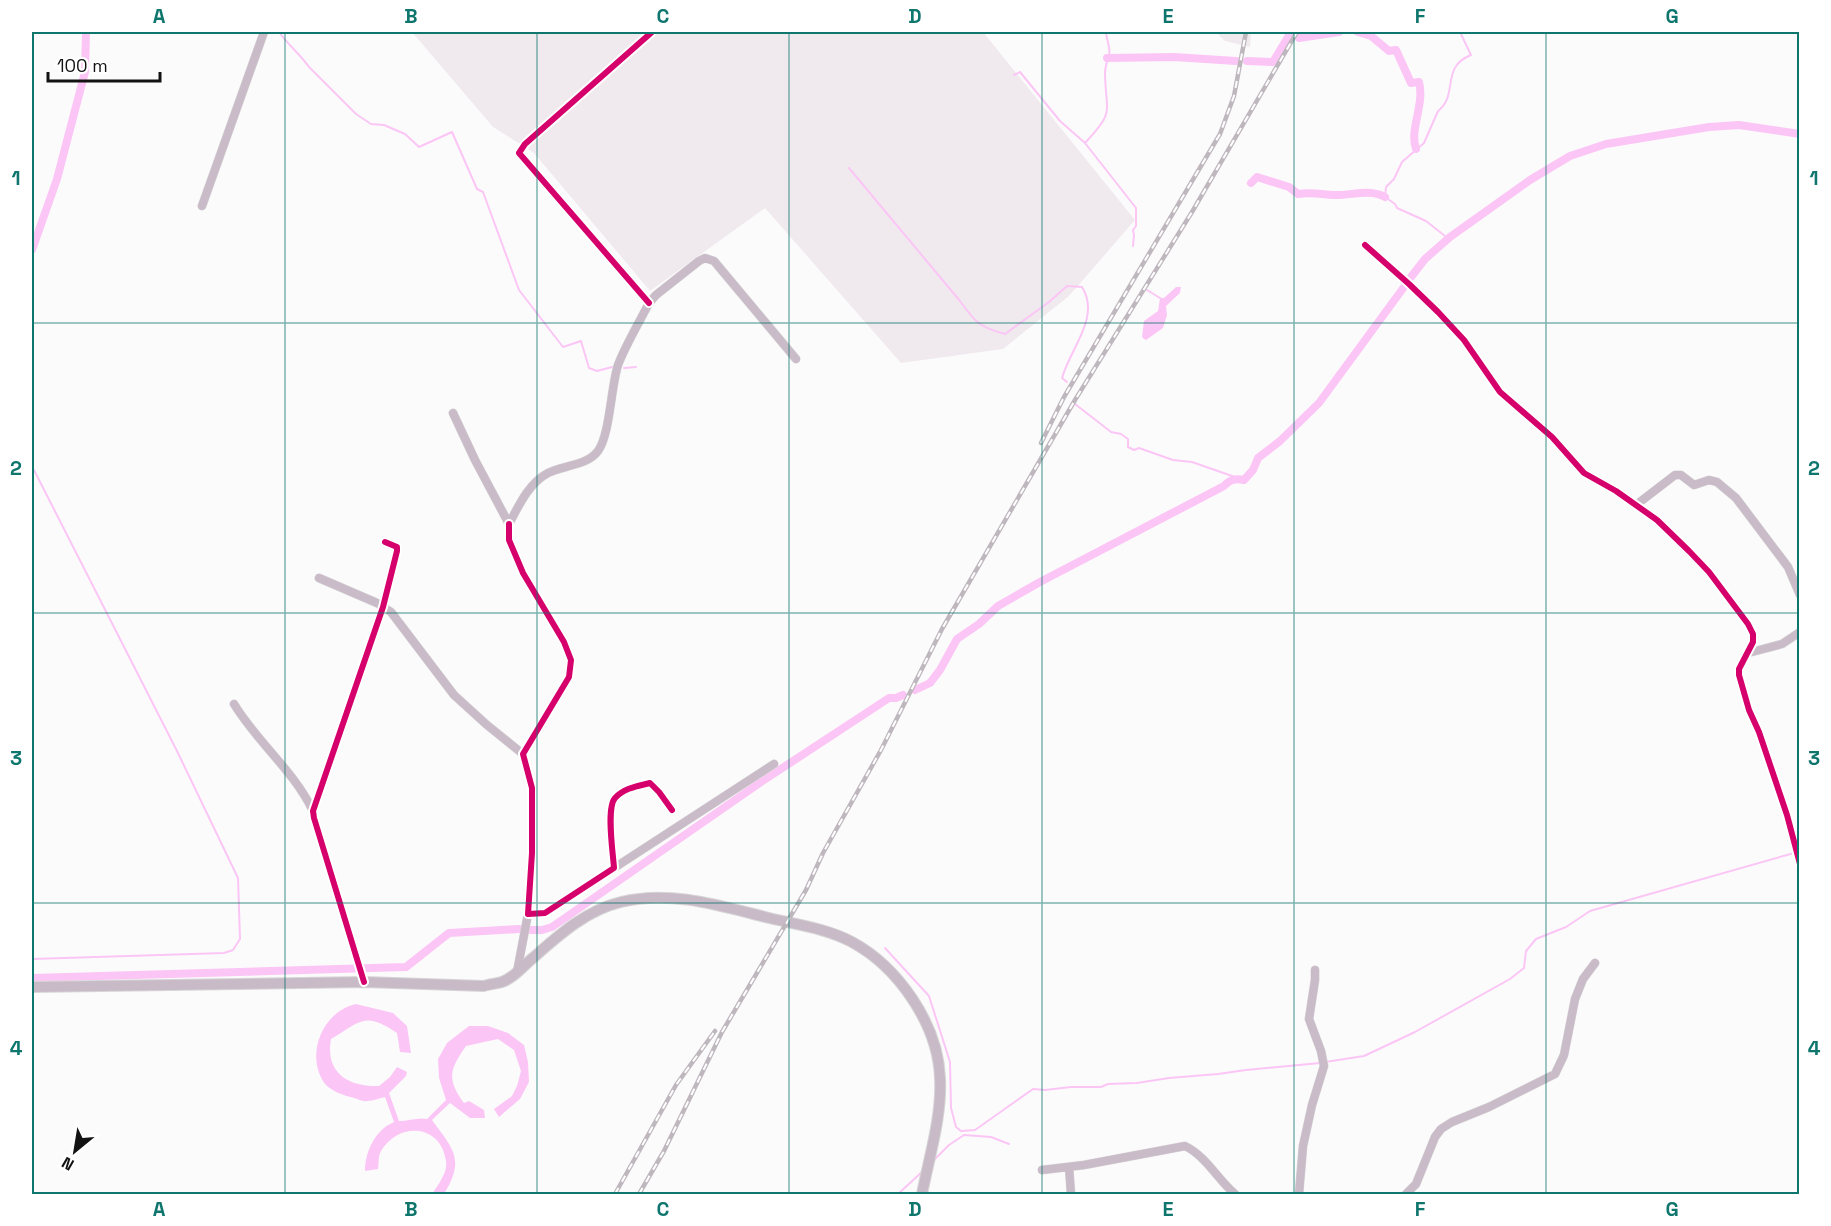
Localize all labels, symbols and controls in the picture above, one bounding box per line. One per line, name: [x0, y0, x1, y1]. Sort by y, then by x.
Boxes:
text: A: [153, 3, 166, 29]
text: B: [404, 3, 418, 29]
text: C: [657, 3, 670, 29]
text: D: [908, 3, 922, 29]
text: E: [1162, 3, 1174, 29]
text: F: [1415, 3, 1426, 29]
text: G: [1665, 3, 1679, 29]
scale bar: [48, 45, 160, 83]
text: 100 m: [57, 54, 108, 77]
text: 1: [11, 165, 21, 191]
text: 1: [1809, 165, 1819, 191]
text: 2: [10, 455, 22, 481]
text: 2: [1808, 455, 1820, 481]
text: 3: [10, 745, 22, 771]
text: 3: [1808, 745, 1820, 771]
text: 4: [10, 1035, 23, 1061]
text: 4: [1808, 1035, 1821, 1061]
north arrow: [45, 1121, 105, 1181]
text: N: [58, 1152, 78, 1175]
text: A: [153, 1196, 166, 1222]
text: B: [404, 1196, 418, 1222]
text: C: [657, 1196, 670, 1222]
text: D: [908, 1196, 922, 1222]
text: E: [1162, 1196, 1174, 1222]
text: F: [1415, 1196, 1426, 1222]
text: G: [1665, 1196, 1679, 1222]

